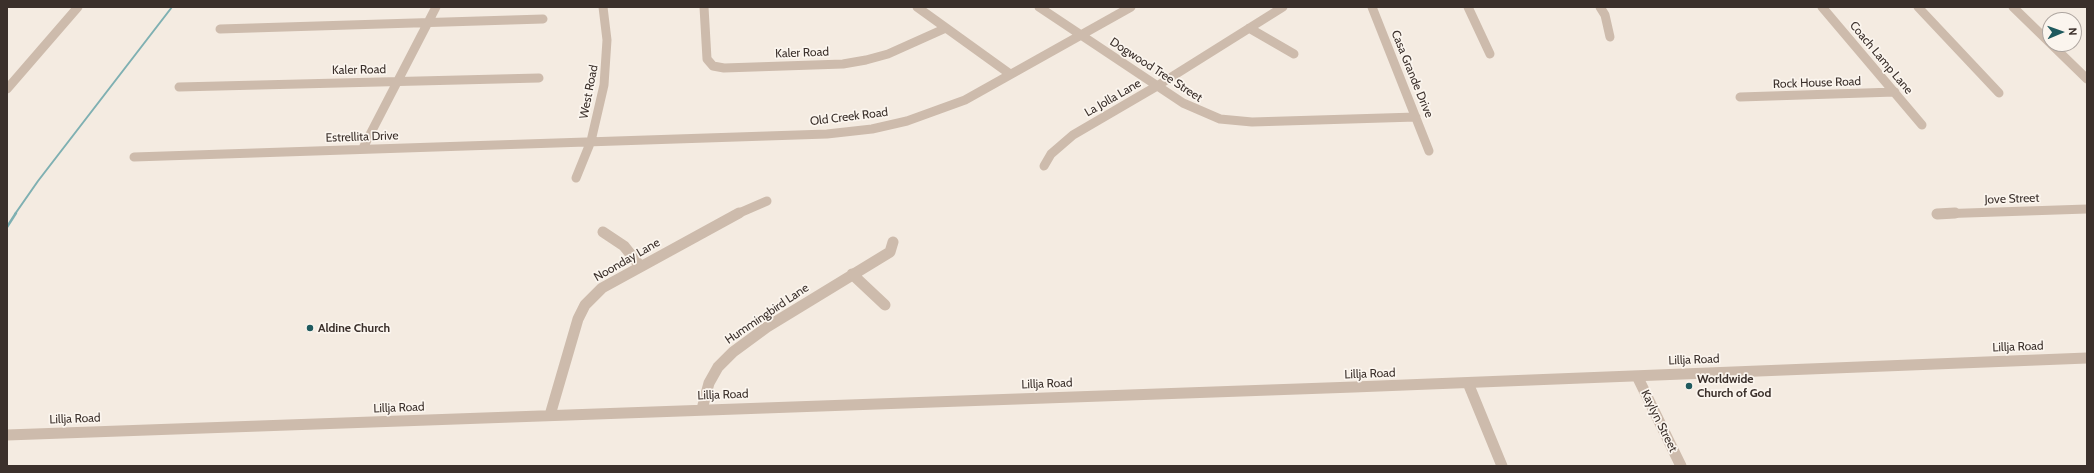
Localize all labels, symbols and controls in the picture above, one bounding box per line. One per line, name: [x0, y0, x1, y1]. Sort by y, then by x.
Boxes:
north arrow: [2042, 12, 2082, 52]
street label: Coach Lamp Lane: [1846, 19, 1916, 97]
text: N: [2066, 27, 2080, 36]
street label: Casa Grande Drive: [1388, 28, 1436, 120]
street label: Dogwood Tree Street: [1107, 35, 1205, 105]
street label: Kaler Road: [775, 45, 829, 61]
street label: Kaler Road: [332, 62, 386, 78]
street label: West Road: [577, 64, 601, 120]
street label: Rock House Road: [1773, 74, 1861, 92]
street label: La Jolla Lane: [1082, 76, 1144, 120]
street label: Old Creek Road: [809, 105, 889, 129]
street label: Estrellita Drive: [325, 129, 399, 145]
street label: Jove Street: [1984, 191, 2040, 207]
street label: Noonday Lane: [591, 235, 663, 285]
street label: Hummingbird Lane: [722, 281, 812, 347]
place label: Aldine Church: [318, 321, 390, 335]
marker: Aldine Church: [305, 323, 315, 333]
street label: Lillja Road: [1992, 339, 2044, 355]
street label: Lillja Road: [1668, 352, 1720, 368]
street label: Lillja Road: [1344, 366, 1396, 382]
place label: Worldwide Church of God: [1697, 372, 1771, 400]
street label: Lillja Road: [1021, 376, 1073, 392]
marker: Worldwide Church of God: [1684, 381, 1694, 391]
street label: Lillja Road: [697, 387, 749, 403]
street label: Kaylyn Street: [1638, 388, 1680, 454]
street label: Lillja Road: [373, 400, 425, 416]
street label: Lillja Road: [49, 411, 101, 427]

